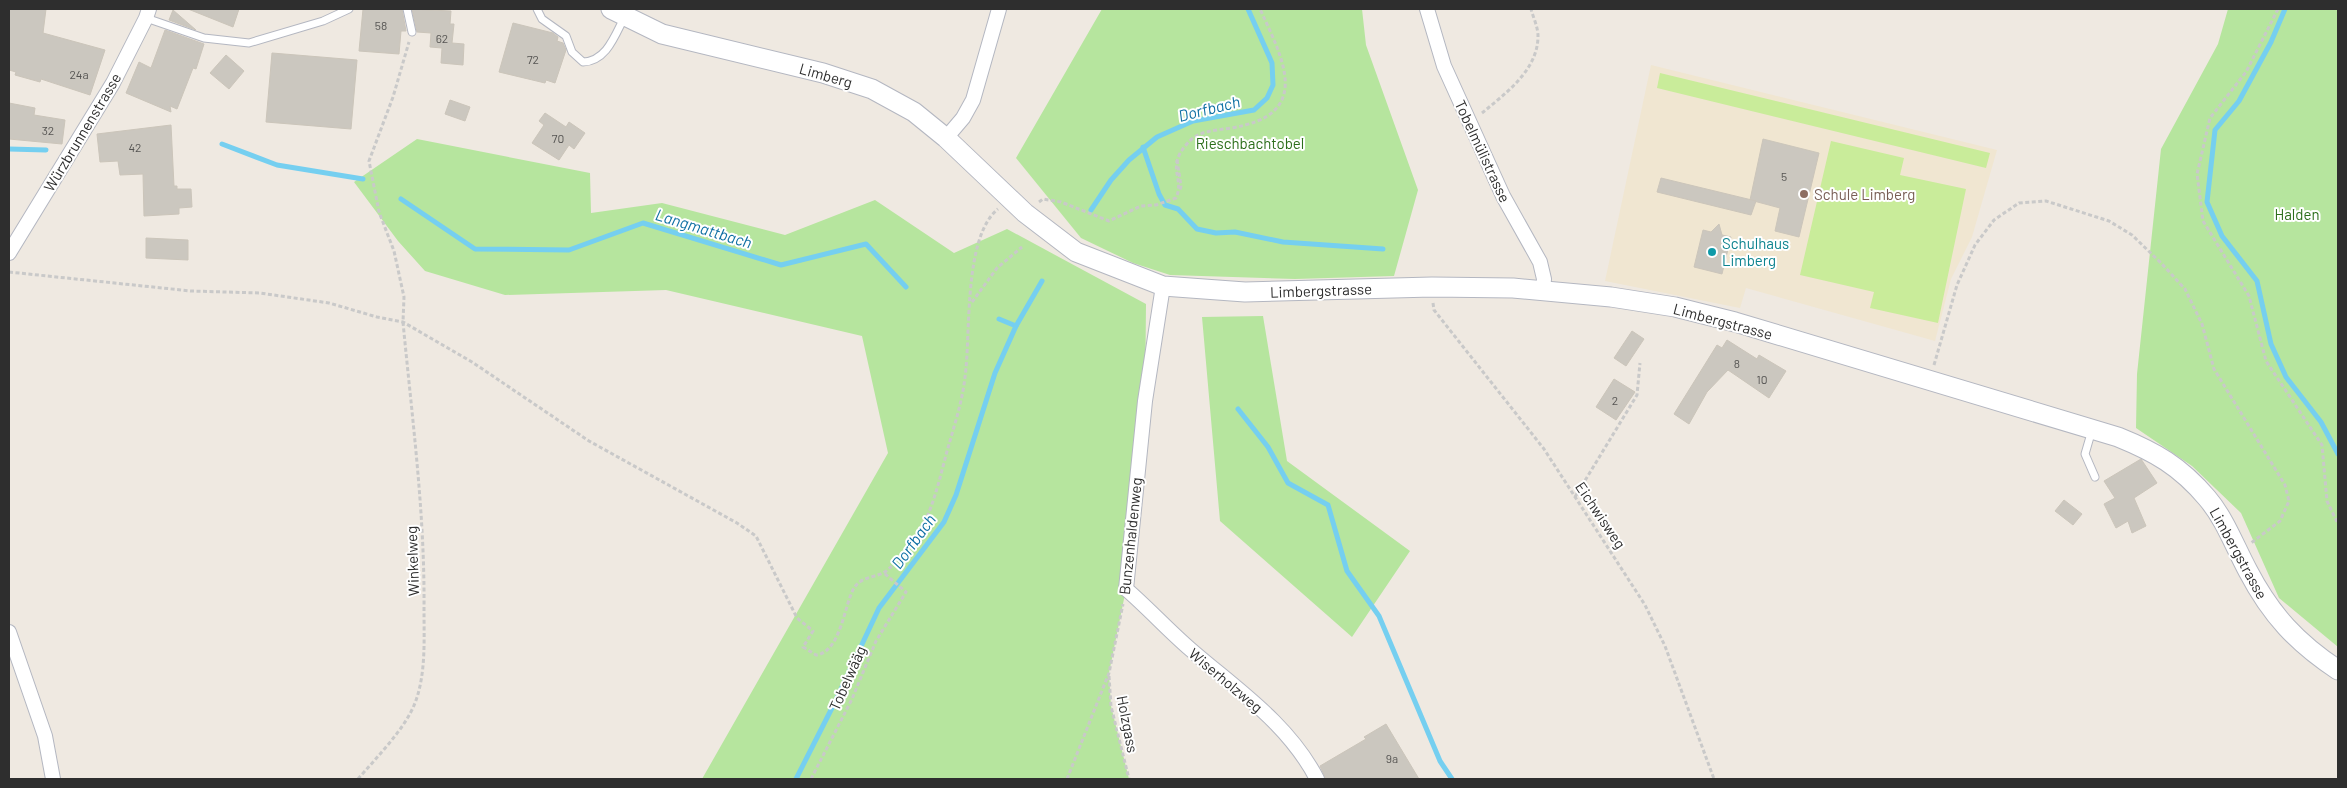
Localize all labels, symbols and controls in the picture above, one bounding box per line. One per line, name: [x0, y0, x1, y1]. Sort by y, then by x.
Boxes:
house number: 58: [375, 18, 387, 32]
house number: 62: [436, 31, 448, 45]
house number: 72: [527, 52, 539, 66]
street label: Limberg: [798, 59, 854, 91]
house number: 24a: [69, 67, 89, 81]
street label: Würzbrunnenstrasse: [39, 69, 125, 195]
water label: Dorfbach: [1176, 91, 1242, 125]
street label: Tobelmülistrasse: [1451, 97, 1515, 205]
house number: 32: [42, 123, 54, 137]
house number: 70: [552, 131, 564, 145]
park label: Rieschbachtobel: [1196, 134, 1304, 152]
house number: 42: [128, 140, 142, 154]
house number: 5: [1781, 169, 1787, 183]
place label: Schule Limberg: [1814, 185, 1915, 203]
marker: Schule Limberg: [1798, 188, 1810, 200]
water label: Langmattbach: [653, 204, 755, 252]
park label: Halden: [2274, 205, 2320, 223]
place label: Schulhaus Limberg: [1722, 234, 1789, 269]
marker: Schulhaus Limberg: [1706, 246, 1718, 258]
street label: Limbergstrasse: [1270, 279, 1372, 301]
street label: Limbergstrasse: [1671, 299, 1775, 343]
house number: 8: [1734, 356, 1740, 370]
house number: 10: [1757, 372, 1767, 386]
house number: 2: [1612, 393, 1618, 407]
street label: Bunzenhaldenweg: [1115, 476, 1145, 596]
street label: Eichwisweg: [1572, 478, 1630, 552]
street label: Limbergstrasse: [2206, 504, 2272, 602]
water label: Dorfbach: [887, 510, 939, 572]
street label: Winkelweg: [402, 526, 422, 596]
street label: Tobelwääg: [825, 643, 869, 713]
street label: Wiserholzweg: [1186, 644, 1266, 716]
street label: Holzgass: [1114, 694, 1142, 754]
house number: 9a: [1386, 751, 1398, 765]

